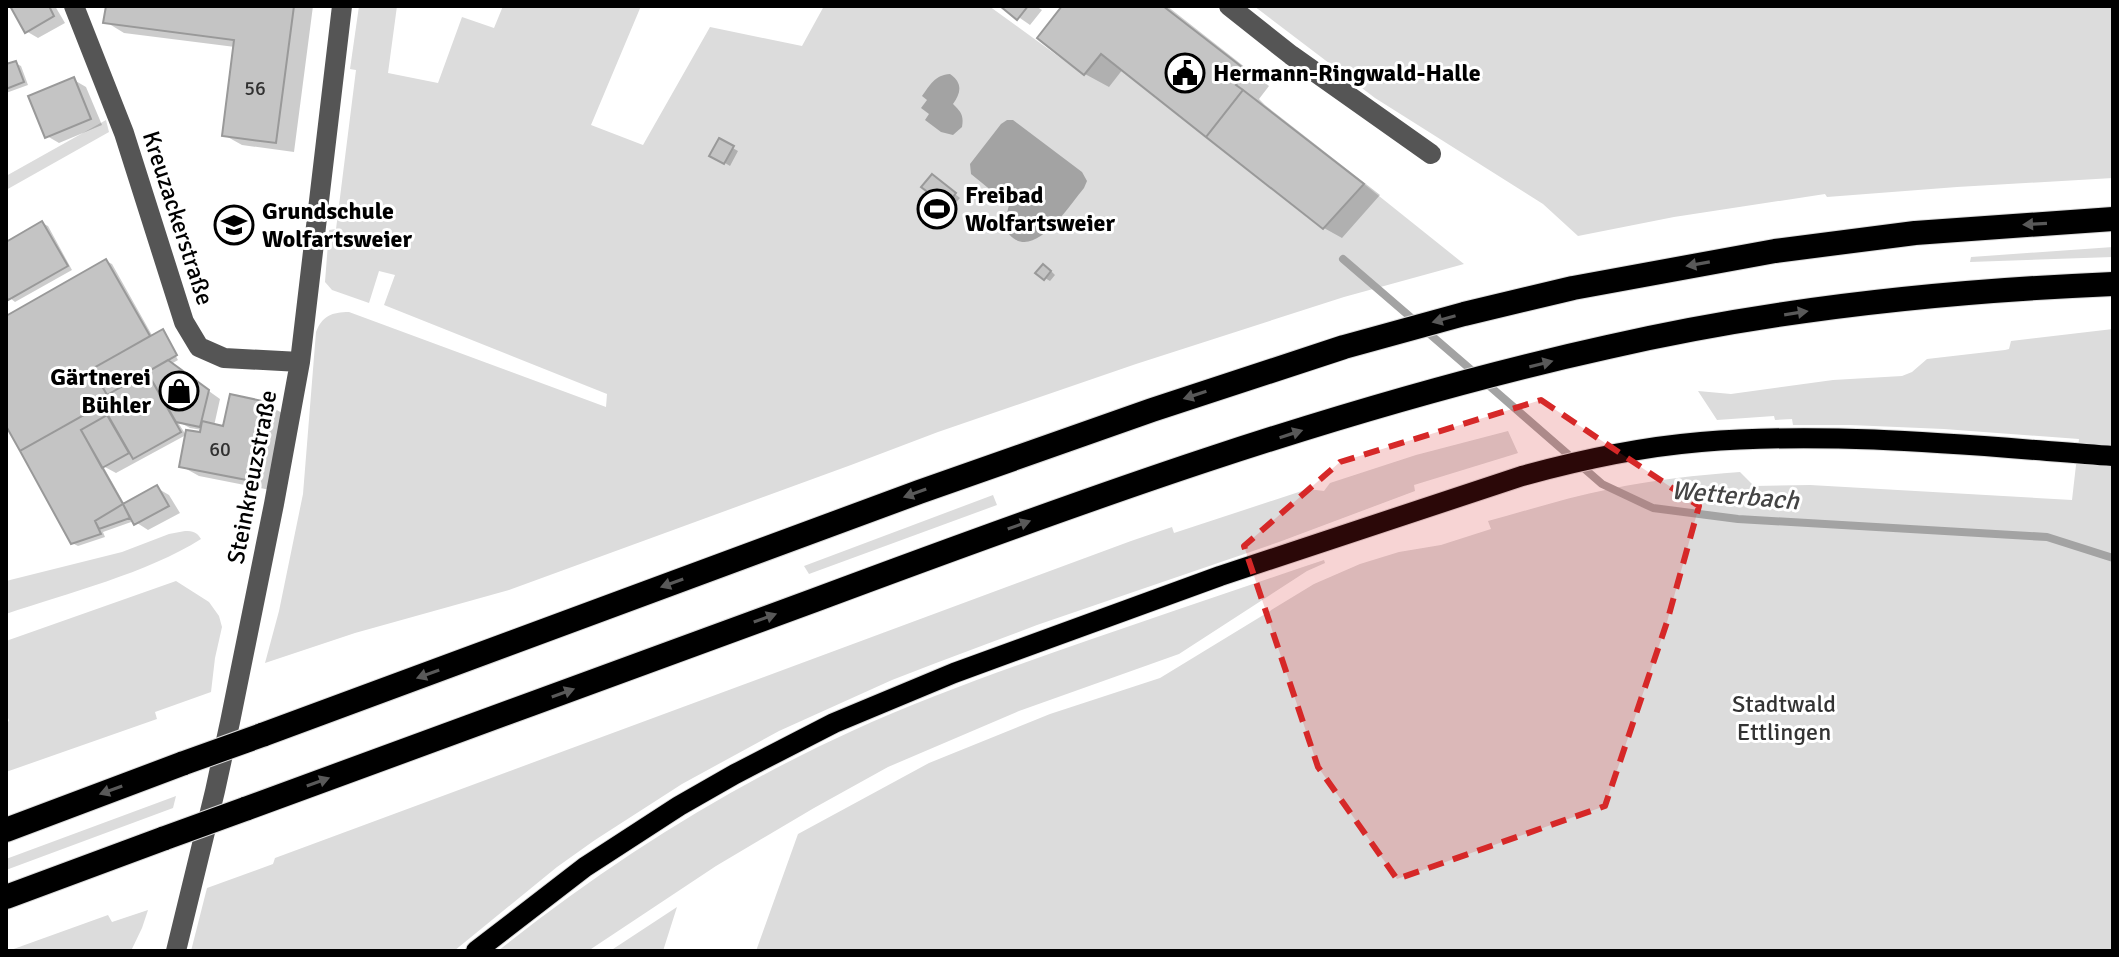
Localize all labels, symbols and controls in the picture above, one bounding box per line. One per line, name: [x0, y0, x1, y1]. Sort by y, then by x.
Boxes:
public building icon: Hermann-Ringwald-Halle: [1164, 52, 1206, 94]
place label: Hermann-Ringwald-Halle: [1213, 58, 1481, 88]
house number: 56: [244, 76, 266, 101]
street label: Kreuzackerstraße: [136, 127, 220, 309]
place label: Freibad Wolfartsweier: [965, 180, 1115, 238]
sports icon: Freibad Wolfartsweier: [916, 188, 958, 230]
place label: Grundschule Wolfartsweier: [262, 196, 412, 254]
school or university icon: Grundschule Wolfartsweier: [213, 204, 255, 246]
one-way arrow: [2022, 218, 2047, 231]
one-way arrow: [1685, 258, 1710, 271]
one-way arrow: [1783, 307, 1808, 319]
one-way arrow: [1431, 314, 1456, 326]
one-way arrow: [1528, 357, 1553, 369]
place label: Gärtnerei Bühler: [50, 362, 151, 420]
shop icon: Gärtnerei Bühler: [158, 370, 200, 412]
street label: Steinkreuzstraße: [220, 388, 284, 566]
one-way arrow: [1183, 390, 1207, 402]
one-way arrow: [1279, 428, 1303, 440]
house number: 60: [209, 437, 231, 462]
water label: Wetterbach: [1670, 474, 1801, 518]
one-way arrow: [903, 487, 927, 500]
one-way arrow: [1008, 519, 1032, 531]
one-way arrow: [660, 577, 684, 590]
one-way arrow: [753, 611, 777, 624]
one-way arrow: [416, 668, 440, 681]
one-way arrow: [551, 686, 575, 699]
park label: Stadtwald Ettlingen: [1732, 689, 1836, 747]
one-way arrow: [307, 775, 331, 788]
one-way arrow: [99, 785, 123, 797]

